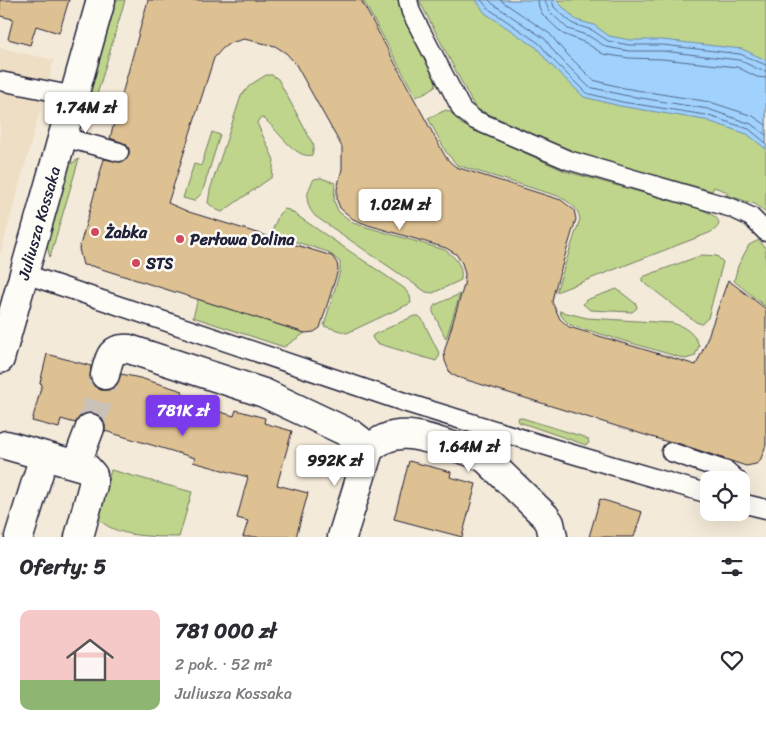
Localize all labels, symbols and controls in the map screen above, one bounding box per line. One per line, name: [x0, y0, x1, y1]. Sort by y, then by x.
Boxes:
pin: 1.74M zł: [34, 92, 138, 134]
text: 1.74M zł: [56, 93, 116, 122]
street label: Juliusza Kossaka: [9, 163, 69, 284]
pin: 1.02M zł: [348, 188, 452, 231]
text: 1.02M zł: [369, 190, 431, 219]
place label: Żabka: [104, 218, 148, 247]
place label: Perłowa Dolina: [190, 225, 295, 254]
marker: Żabka: [89, 226, 101, 238]
marker: Perłowa Dolina: [174, 233, 186, 245]
place label: STS: [145, 249, 174, 278]
marker: STS: [130, 257, 142, 269]
pin: 781K zł: [137, 394, 229, 437]
text: 781K zł: [157, 396, 209, 425]
pin: 1.64M zł: [417, 430, 521, 473]
text: 1.64M zł: [439, 432, 499, 461]
pin: 992K zł: [289, 444, 381, 487]
text: 992K zł: [307, 446, 363, 475]
map controls: [700, 471, 750, 521]
button: locate: [700, 471, 750, 521]
text: Oferty: 5: [20, 548, 106, 586]
icon: filters: [718, 553, 746, 581]
text: 781 000 zł: [175, 612, 276, 650]
icon: home: [60, 630, 120, 690]
icon: heart: [718, 646, 746, 674]
text: 2 pok. · 52 m²: [175, 650, 273, 679]
text: Juliusza Kossaka: [175, 679, 292, 708]

